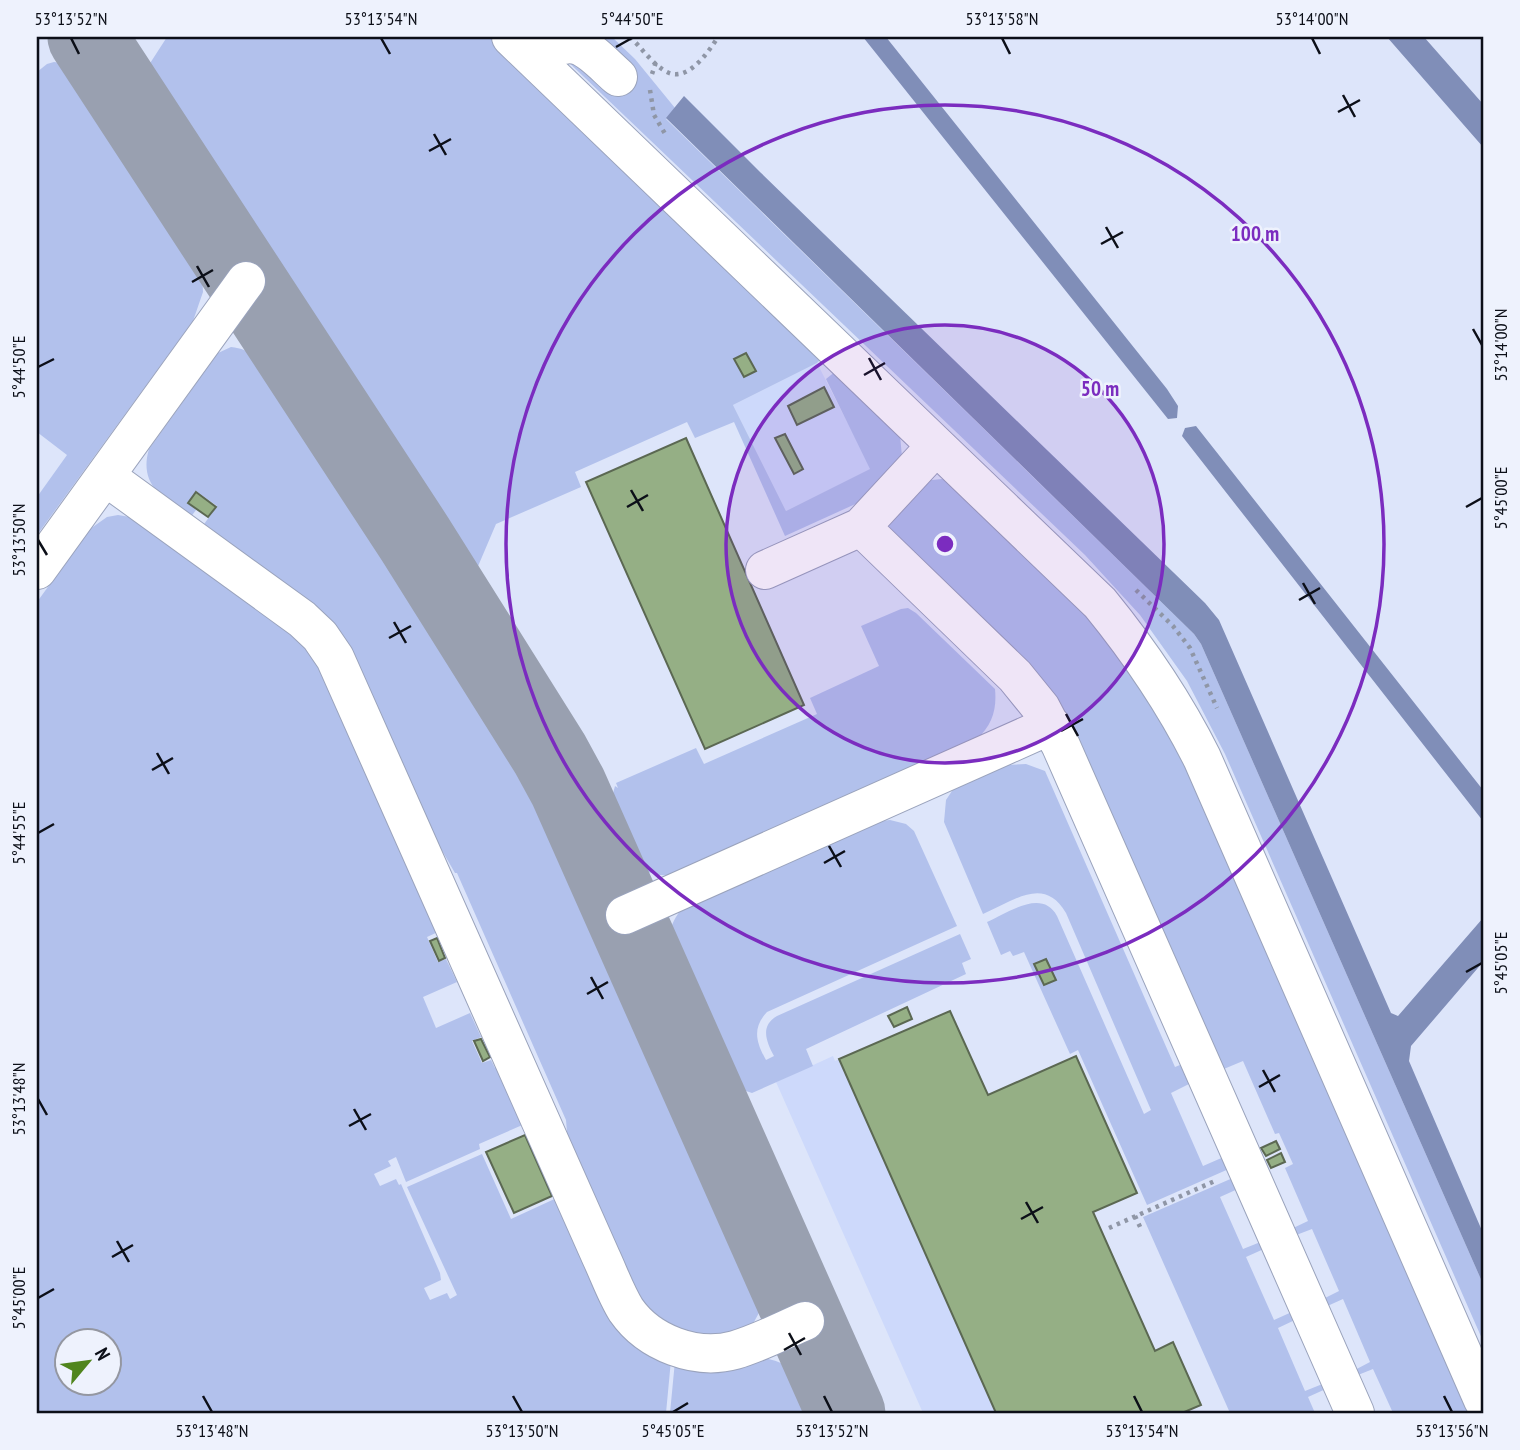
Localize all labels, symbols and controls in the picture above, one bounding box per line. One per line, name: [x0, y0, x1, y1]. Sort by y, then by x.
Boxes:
text: 53°13'52"N: [35, 7, 107, 30]
text: 53°13'54"N: [345, 7, 417, 30]
text: 5°44'50"E: [601, 7, 663, 30]
text: 53°13'58"N: [966, 7, 1038, 30]
text: 53°14'00"N: [1276, 7, 1348, 30]
text: 100 m: [1231, 220, 1279, 247]
text: 53°14'00"N: [1489, 309, 1512, 381]
text: 5°44'50"E: [7, 336, 30, 398]
text: 50 m: [1081, 375, 1119, 402]
text: 5°45'00"E: [1489, 467, 1512, 529]
text: 53°13'50"N: [7, 504, 30, 576]
centre of rings: [933, 532, 957, 556]
text: 5°44'55"E: [7, 802, 30, 864]
text: 5°45'05"E: [1489, 932, 1512, 994]
text: 53°13'48"N: [7, 1063, 30, 1135]
text: 5°45'00"E: [7, 1267, 30, 1329]
north arrow: [52, 1328, 122, 1398]
text: N: [90, 1343, 116, 1364]
text: 53°13'48"N: [176, 1419, 248, 1442]
text: 53°13'50"N: [486, 1419, 558, 1442]
text: 5°45'05"E: [642, 1419, 704, 1442]
text: 53°13'52"N: [796, 1419, 868, 1442]
text: 53°13'54"N: [1106, 1419, 1178, 1442]
text: 53°13'56"N: [1416, 1419, 1488, 1442]

